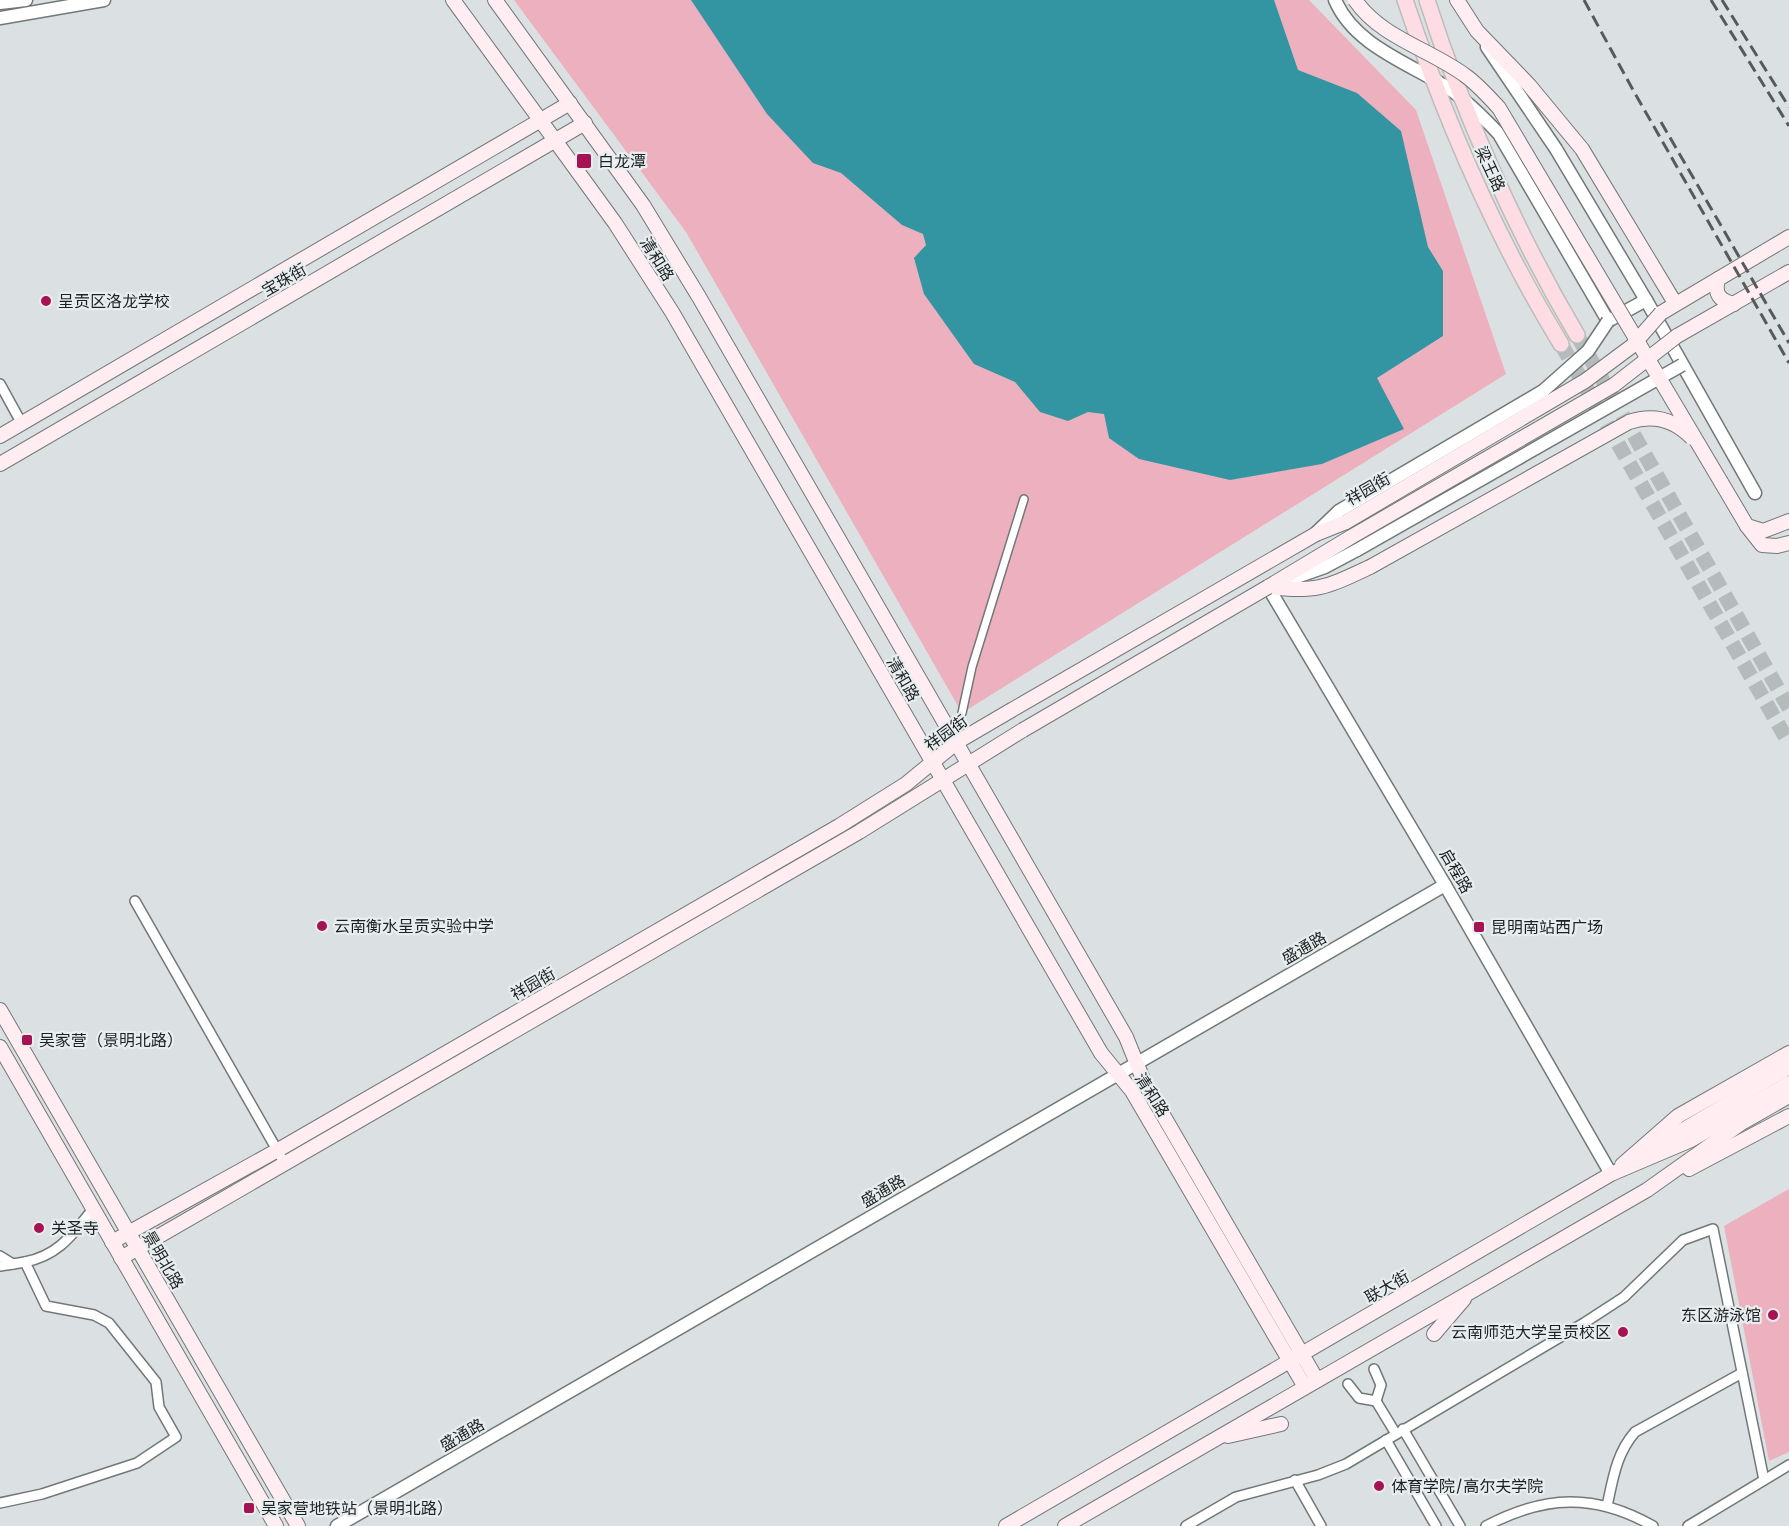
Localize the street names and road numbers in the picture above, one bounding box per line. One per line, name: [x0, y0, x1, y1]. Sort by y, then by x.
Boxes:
street label: 梁王路: [1471, 143, 1509, 195]
street label: 清和路: [636, 234, 678, 284]
street label: 宝珠街: [258, 260, 310, 300]
street label: 祥园街: [1342, 469, 1394, 509]
street label: 清和路: [883, 653, 923, 705]
street label: 祥园街: [921, 711, 971, 755]
street label: 启程路: [1436, 845, 1476, 897]
street label: 盛通路: [1278, 928, 1330, 968]
street label: 祥园街: [507, 964, 559, 1004]
street label: 清和路: [1131, 1070, 1173, 1120]
street label: 盛通路: [857, 1171, 909, 1211]
street label: 景明北路: [139, 1228, 187, 1292]
street label: 联大街: [1361, 1267, 1413, 1307]
street label: 盛通路: [436, 1415, 488, 1455]

